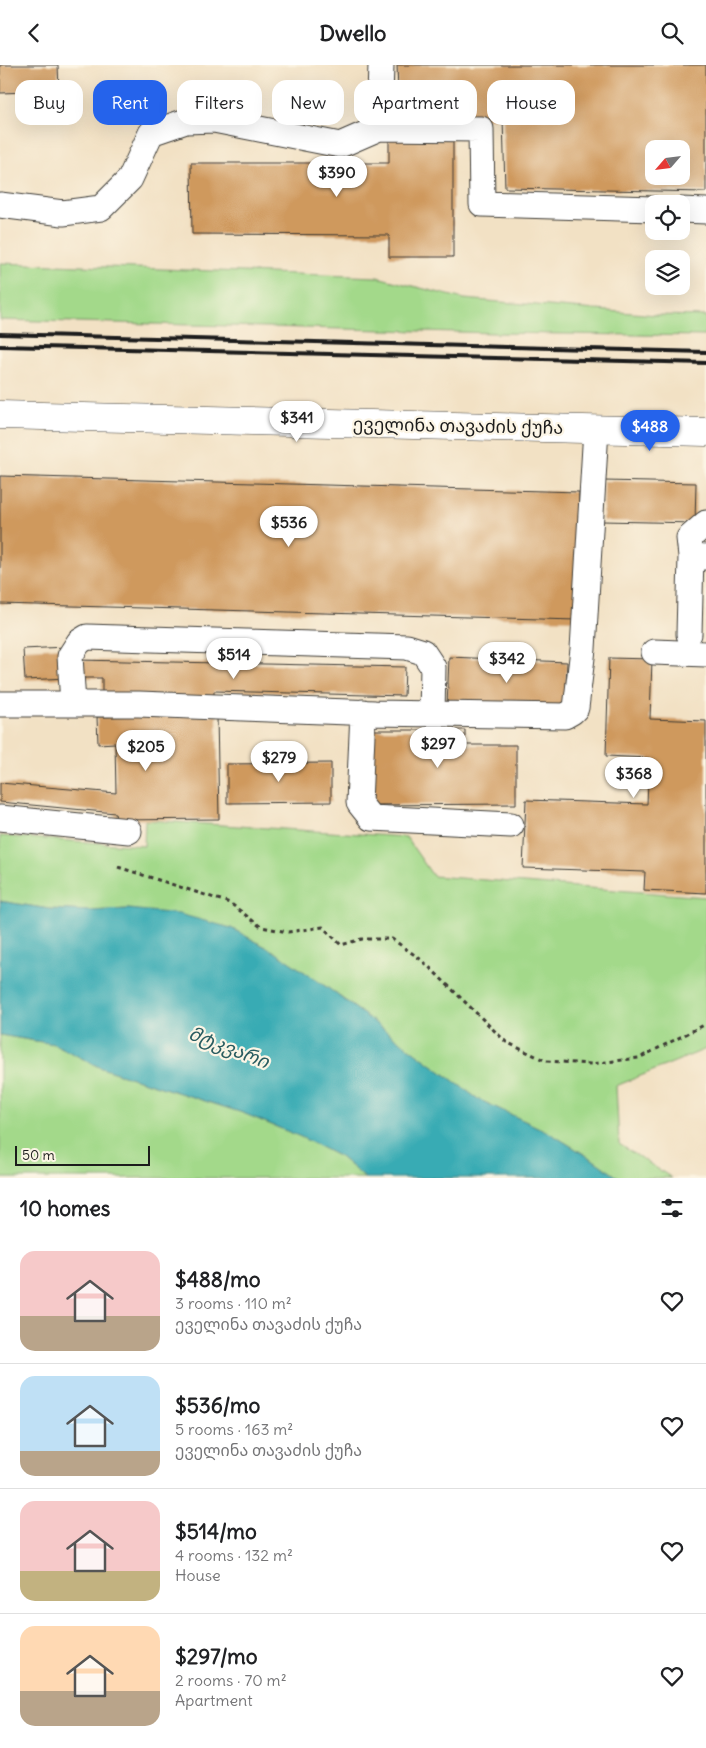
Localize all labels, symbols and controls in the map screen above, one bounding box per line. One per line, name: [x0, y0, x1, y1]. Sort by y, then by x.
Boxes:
icon: back: [20, 19, 48, 47]
text: Dwello: [320, 19, 386, 47]
icon: search: [658, 19, 686, 47]
chip: Buy: [15, 80, 83, 125]
chip: Rent: [93, 80, 167, 125]
chip: Filters: [177, 80, 262, 125]
chip: New: [272, 80, 344, 125]
chip: Apartment: [354, 80, 477, 125]
chip: House: [487, 80, 575, 125]
north arrow: [645, 140, 690, 185]
map controls: [645, 140, 690, 295]
pin: $390: [307, 155, 367, 198]
text: $390: [318, 162, 356, 182]
button: locate: [645, 195, 690, 240]
button: layers: [645, 250, 690, 295]
pin: $341: [267, 401, 327, 443]
text: $341: [280, 407, 314, 427]
pin: $488: [620, 409, 680, 452]
street label: ეველინა თავაძის ქუჩა: [353, 412, 563, 439]
text: $488: [632, 416, 668, 436]
pin: $536: [259, 505, 319, 548]
text: $536: [271, 512, 307, 532]
pin: $514: [204, 637, 264, 680]
pin: $342: [477, 641, 537, 684]
text: $514: [217, 644, 251, 664]
text: $342: [489, 648, 525, 668]
pin: $297: [408, 727, 468, 769]
pin: $205: [116, 729, 176, 772]
text: $297: [421, 733, 455, 753]
text: $205: [127, 736, 165, 756]
pin: $279: [249, 741, 309, 783]
text: $279: [262, 747, 296, 767]
pin: $368: [604, 757, 664, 799]
text: $368: [616, 763, 652, 783]
water label: მტკვარი: [186, 1021, 273, 1074]
scale bar: [15, 1143, 150, 1166]
text: 50 m: [22, 1146, 55, 1164]
icon: filters: [658, 1194, 686, 1222]
text: 10 homes: [20, 1195, 110, 1222]
text: $488/mo: [175, 1266, 261, 1293]
icon: home: [60, 1271, 120, 1331]
icon: heart: [658, 1287, 686, 1315]
text: 3 rooms · 110 m²: [175, 1293, 292, 1313]
text: ეველინა თავაძის ქუჩა: [175, 1314, 362, 1334]
text: $536/mo: [175, 1392, 260, 1419]
icon: home: [60, 1396, 120, 1456]
icon: heart: [658, 1412, 686, 1440]
text: 5 rooms · 163 m²: [175, 1419, 293, 1439]
text: ეველინა თავაძის ქუჩა: [175, 1440, 362, 1460]
text: $514/mo: [175, 1518, 257, 1545]
icon: home: [60, 1521, 120, 1581]
icon: heart: [658, 1537, 686, 1565]
text: 4 rooms · 132 m²: [175, 1545, 293, 1565]
text: House: [175, 1565, 221, 1585]
text: $297/mo: [175, 1643, 258, 1670]
icon: home: [60, 1646, 120, 1706]
icon: heart: [658, 1662, 686, 1690]
text: 2 rooms · 70 m²: [175, 1670, 287, 1690]
text: Apartment: [175, 1690, 253, 1710]

